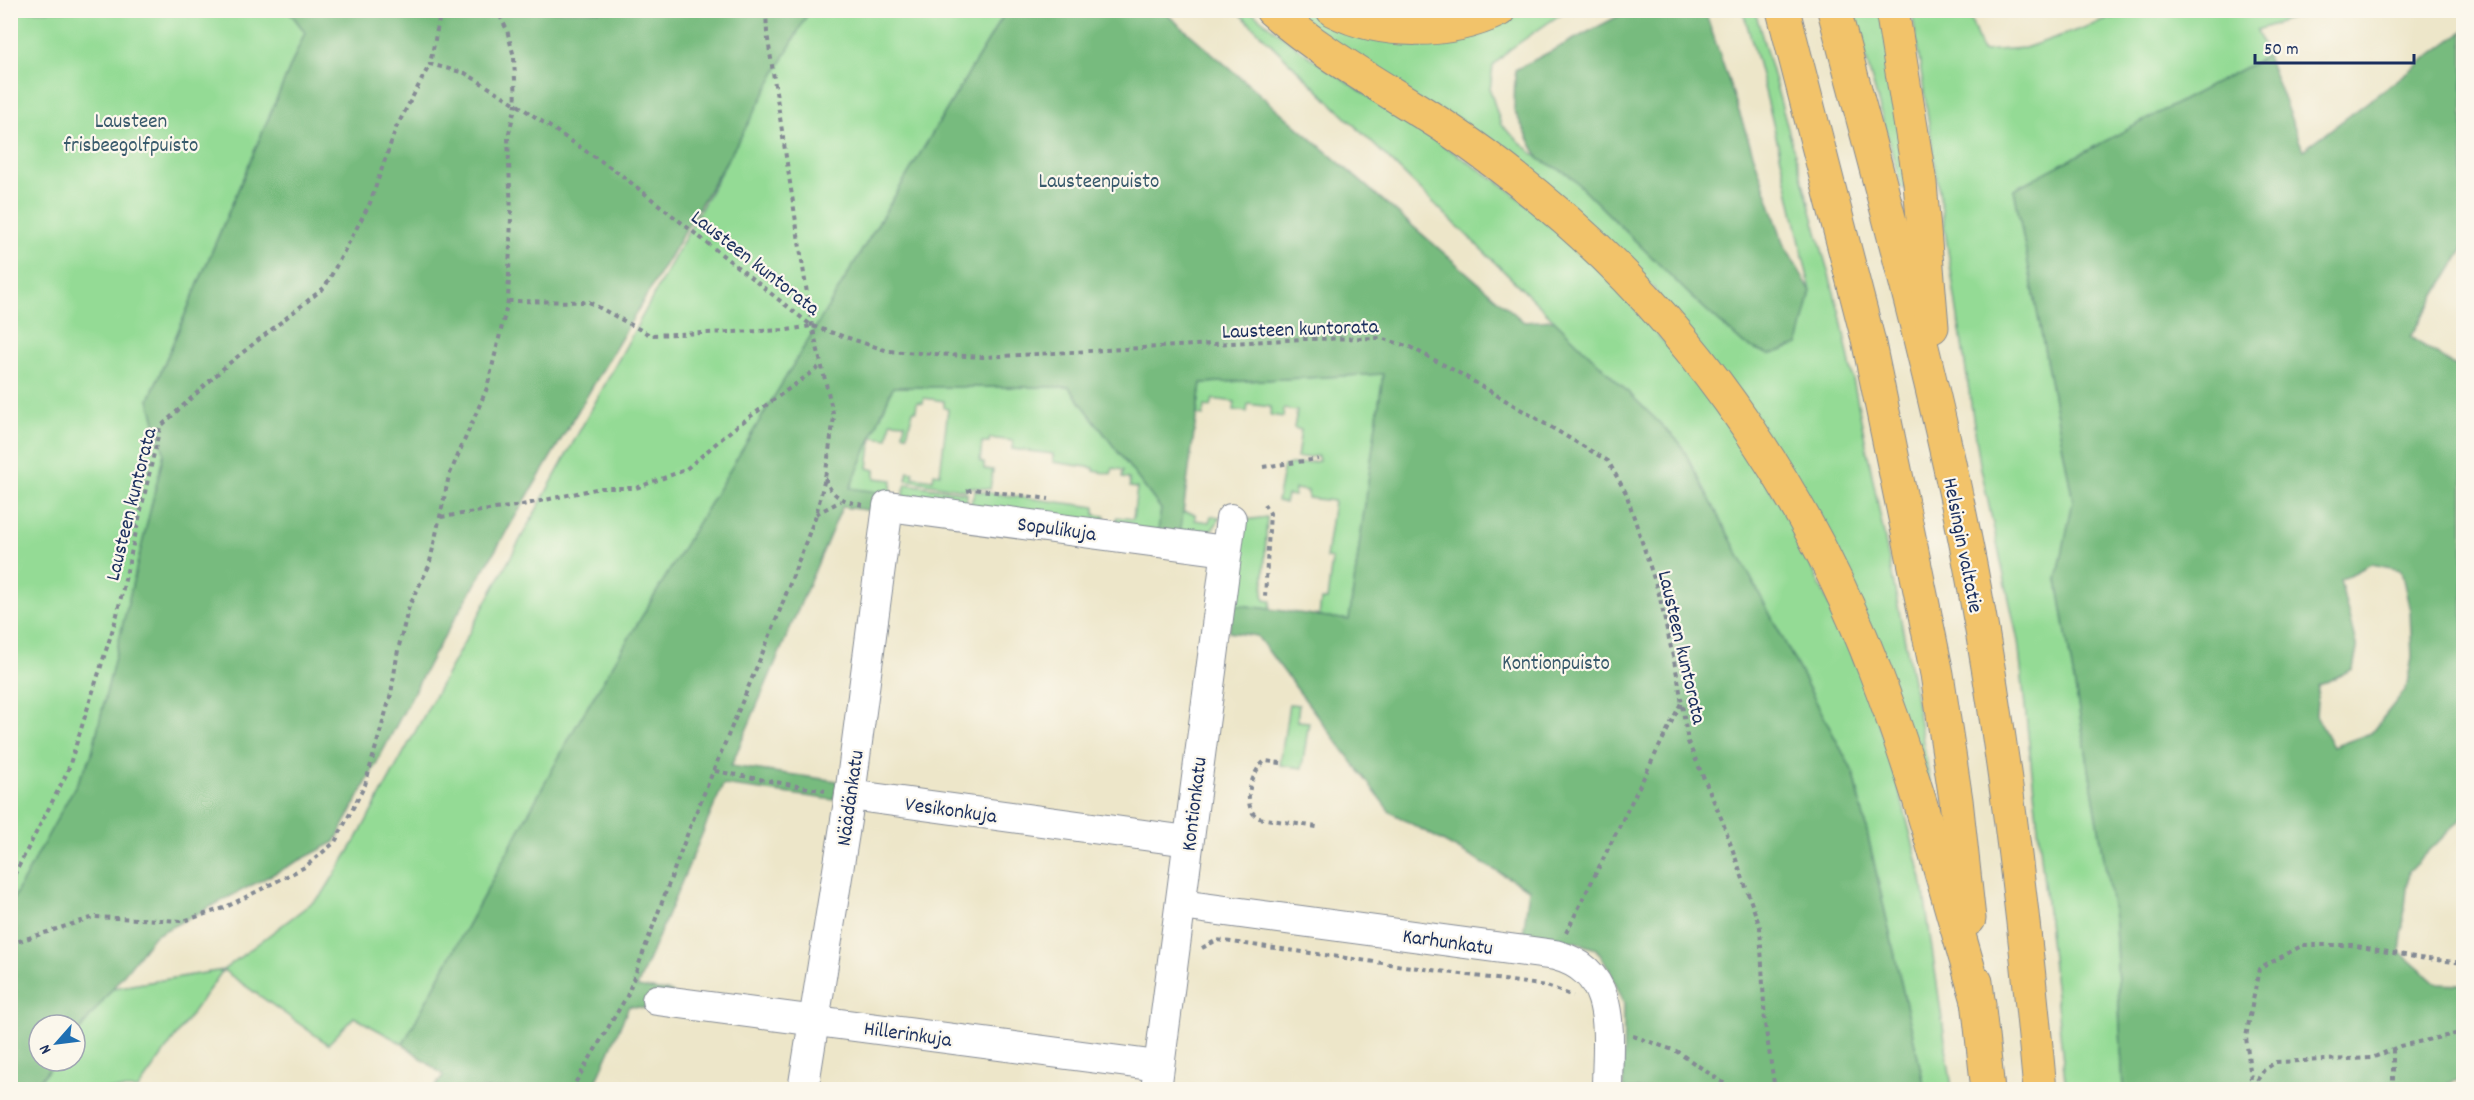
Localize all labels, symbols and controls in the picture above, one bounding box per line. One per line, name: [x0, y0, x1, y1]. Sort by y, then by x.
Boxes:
scale bar: [2255, 27, 2414, 65]
text: 50 m: [2264, 38, 2299, 63]
park label: Lausteen frisbeegolfpuisto: [64, 108, 198, 162]
park label: Lausteenpuisto: [1039, 168, 1159, 198]
street label: Lausteen kuntorata: [683, 204, 826, 325]
street label: Lausteen kuntorata: [1221, 313, 1380, 349]
street label: Lausteen kuntorata: [99, 424, 167, 584]
street label: Helsingin valtatie: [1933, 475, 1989, 616]
street label: Sopulikuja: [1015, 511, 1099, 551]
street label: Lausteen kuntorata: [1648, 568, 1713, 729]
park label: Kontionpuisto: [1502, 650, 1610, 680]
street label: Näädänkatu: [830, 748, 874, 848]
street label: Kontionkatu: [1175, 756, 1217, 853]
street label: Vesikonkuja: [903, 791, 1000, 833]
street label: Karhunkatu: [1400, 923, 1495, 965]
north arrow: [27, 1013, 87, 1073]
street label: Hillerinkuja: [862, 1015, 954, 1057]
text: N: [34, 1040, 58, 1058]

